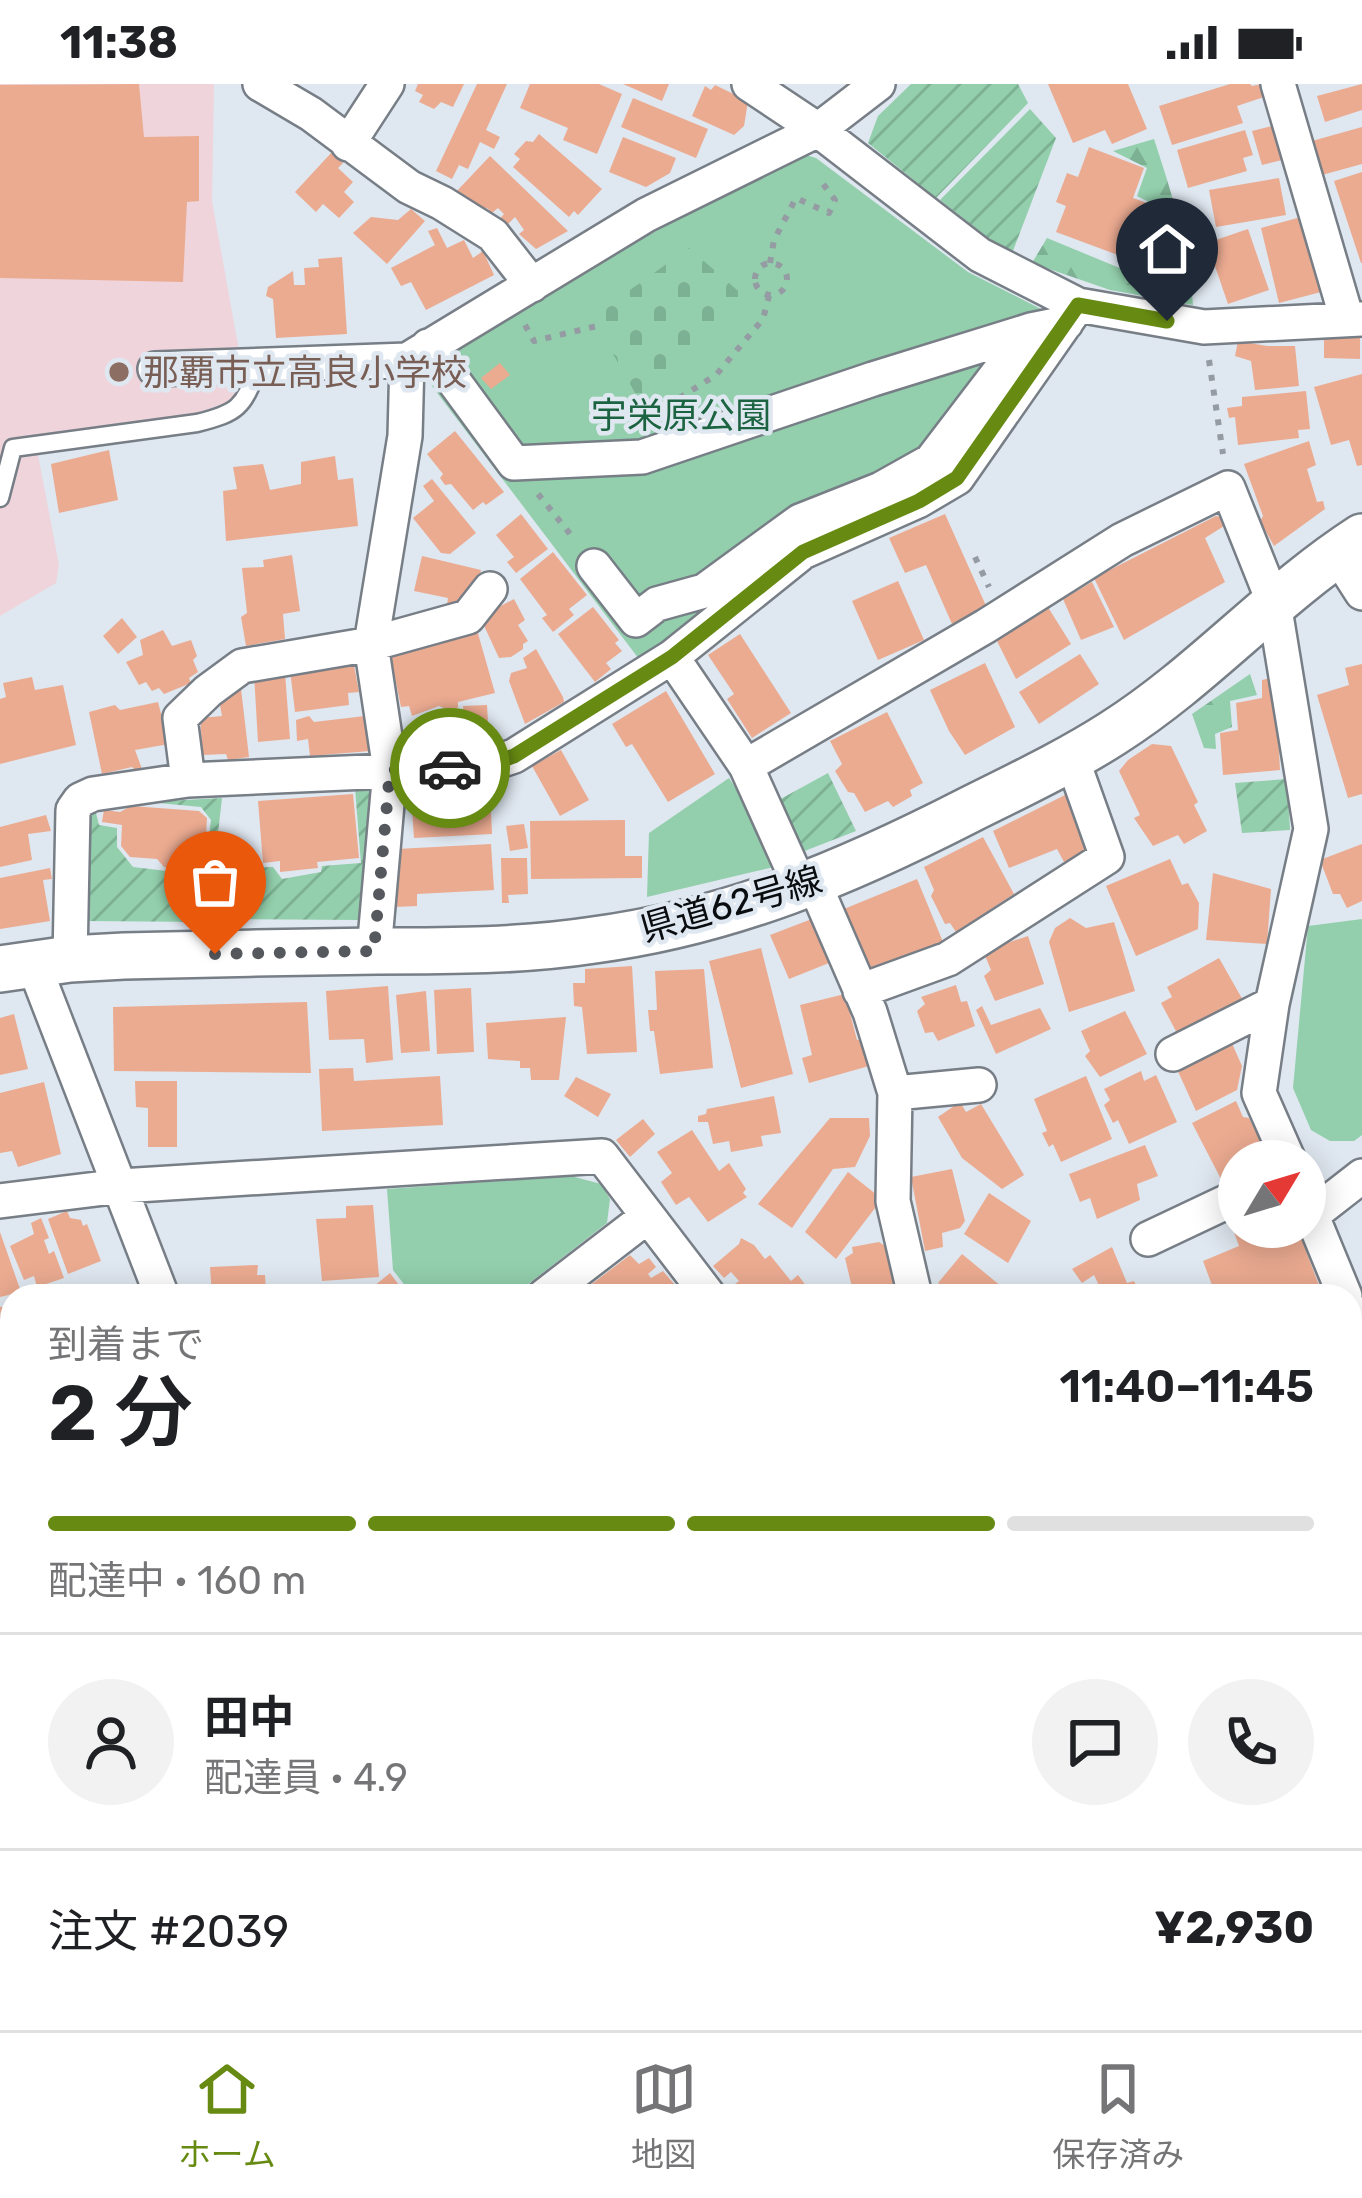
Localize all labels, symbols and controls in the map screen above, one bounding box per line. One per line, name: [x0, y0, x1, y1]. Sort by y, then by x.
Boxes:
text: 11:38: [60, 16, 178, 69]
pin: [1116, 198, 1218, 321]
icon: home: [1134, 216, 1200, 282]
place label: 那覇市立高良小学校: [143, 351, 467, 394]
marker: 那覇市立高良小学校: [106, 359, 132, 385]
park label: 宇栄原公園: [591, 394, 771, 437]
courier: [390, 708, 510, 828]
icon: car: [417, 735, 483, 801]
pin: [164, 831, 266, 954]
icon: bag: [182, 849, 248, 915]
street label: 県道62号線: [635, 858, 827, 950]
north arrow: [1218, 1140, 1326, 1248]
map controls: [1218, 1140, 1326, 1248]
text: 到着まで: [48, 1322, 204, 1368]
text: 11:40–11:45: [1059, 1360, 1314, 1413]
text: 2 分: [48, 1367, 193, 1460]
text: 配達中 · 160 m: [48, 1558, 306, 1604]
button: person: [48, 1679, 174, 1805]
button: chat: [1032, 1679, 1158, 1805]
button: phone: [1188, 1679, 1314, 1805]
text: 田中: [204, 1691, 294, 1744]
text: 配達員 · 4.9: [204, 1755, 408, 1801]
text: ¥2,930: [1154, 1901, 1314, 1954]
text: 注文 #2039: [48, 1905, 289, 1958]
tab: ホーム: [178, 2056, 276, 2176]
tab: 地図: [631, 2056, 697, 2176]
tab: 保存済み: [1052, 2056, 1184, 2176]

